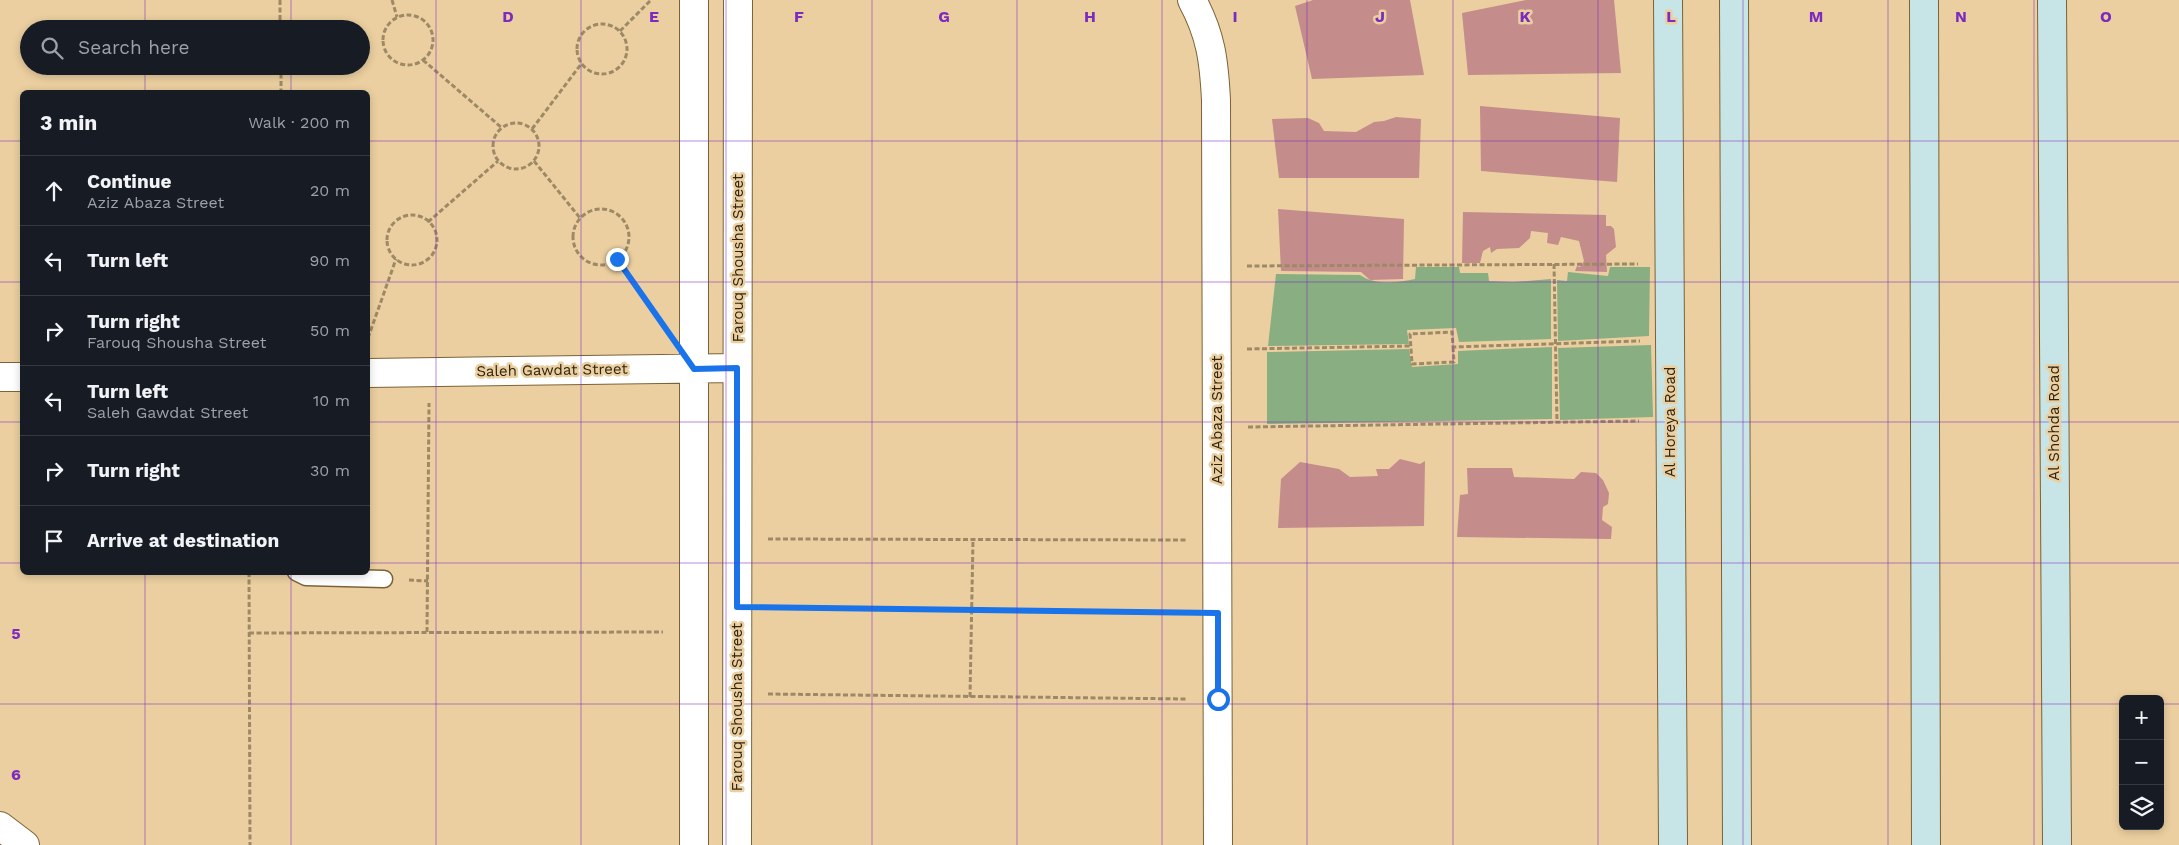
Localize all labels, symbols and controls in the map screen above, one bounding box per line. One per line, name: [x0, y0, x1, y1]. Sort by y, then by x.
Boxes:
text: D: [502, 7, 514, 26]
text: E: [649, 7, 659, 26]
text: F: [794, 7, 804, 26]
text: G: [938, 7, 950, 26]
text: H: [1084, 7, 1096, 26]
text: I: [1232, 7, 1238, 26]
text: J: [1375, 7, 1385, 26]
text: K: [1519, 7, 1531, 26]
text: L: [1666, 7, 1676, 26]
text: M: [1809, 7, 1823, 26]
text: N: [1955, 7, 1967, 26]
text: O: [2100, 7, 2112, 26]
search box: [20, 20, 370, 75]
icon: search: [38, 34, 66, 62]
text: Search here: [78, 36, 189, 59]
text: 3 min: [40, 110, 97, 135]
text: Walk · 200 m: [248, 113, 350, 132]
text: Continue: [87, 170, 171, 193]
street label: Farouq Shousha Street: [729, 173, 747, 342]
icon: ahead: [40, 177, 68, 205]
text: 20 m: [310, 181, 350, 200]
text: Aziz Abaza Street: [87, 193, 224, 212]
icon: left: [40, 247, 68, 275]
route end: [606, 248, 629, 271]
text: Turn left: [87, 249, 168, 272]
text: 90 m: [309, 251, 350, 270]
text: Turn right: [87, 310, 180, 333]
icon: right: [40, 317, 68, 345]
text: 50 m: [310, 321, 350, 340]
text: Farouq Shousha Street: [87, 333, 267, 352]
street label: Aziz Abaza Street: [1208, 355, 1226, 484]
street label: Saleh Gawdat Street: [476, 360, 628, 380]
street label: Al Shohda Road: [2045, 365, 2063, 481]
street label: Al Horeya Road: [1661, 367, 1679, 477]
text: Turn left: [87, 380, 168, 403]
icon: left: [40, 387, 68, 415]
text: 10 m: [313, 391, 350, 410]
text: Saleh Gawdat Street: [87, 403, 248, 422]
icon: right: [40, 457, 68, 485]
text: Turn right: [87, 459, 180, 482]
text: 30 m: [310, 461, 350, 480]
icon: arrive: [40, 527, 68, 555]
text: Arrive at destination: [87, 529, 279, 552]
street label: Farouq Shousha Street: [728, 622, 746, 791]
text: 5: [11, 624, 21, 643]
route start: [1207, 688, 1230, 711]
map controls: [2119, 695, 2164, 830]
button: +: [2119, 695, 2164, 740]
button: −: [2119, 740, 2164, 785]
text: 6: [11, 765, 21, 784]
button: layers: [2119, 785, 2164, 830]

